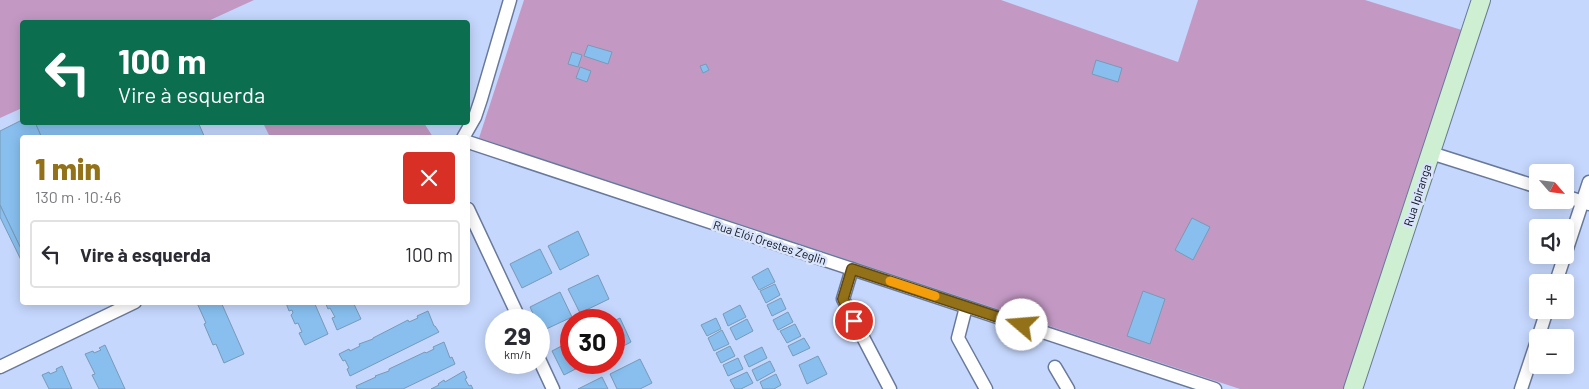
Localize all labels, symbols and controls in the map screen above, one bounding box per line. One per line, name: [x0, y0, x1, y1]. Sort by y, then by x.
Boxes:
text: 100 m: [118, 39, 207, 81]
icon: left: [35, 40, 100, 105]
text: Vire à esquerda: [118, 81, 265, 107]
text: 1 min: [35, 150, 101, 186]
button: close: [403, 152, 455, 204]
street label: Rua Ipiranga: [1400, 162, 1434, 228]
north arrow: [1529, 164, 1574, 209]
map controls: [1529, 164, 1574, 374]
text: 130 m · 10:46: [35, 187, 121, 206]
street label: Rua Elói Orestes Zeglin: [712, 217, 828, 267]
button: sound: [1529, 219, 1574, 264]
icon: left: [37, 240, 65, 268]
text: Vire à esquerda: [80, 243, 211, 266]
text: 100 m: [405, 243, 453, 266]
button: +: [1529, 274, 1574, 319]
position arrow: [995, 298, 1047, 350]
pin: [833, 300, 875, 342]
icon: arrive: [840, 307, 868, 335]
speed limit sign: 30: [560, 309, 625, 374]
text: 29: [504, 320, 531, 350]
button: −: [1529, 329, 1574, 374]
text: km/h: [504, 347, 531, 361]

